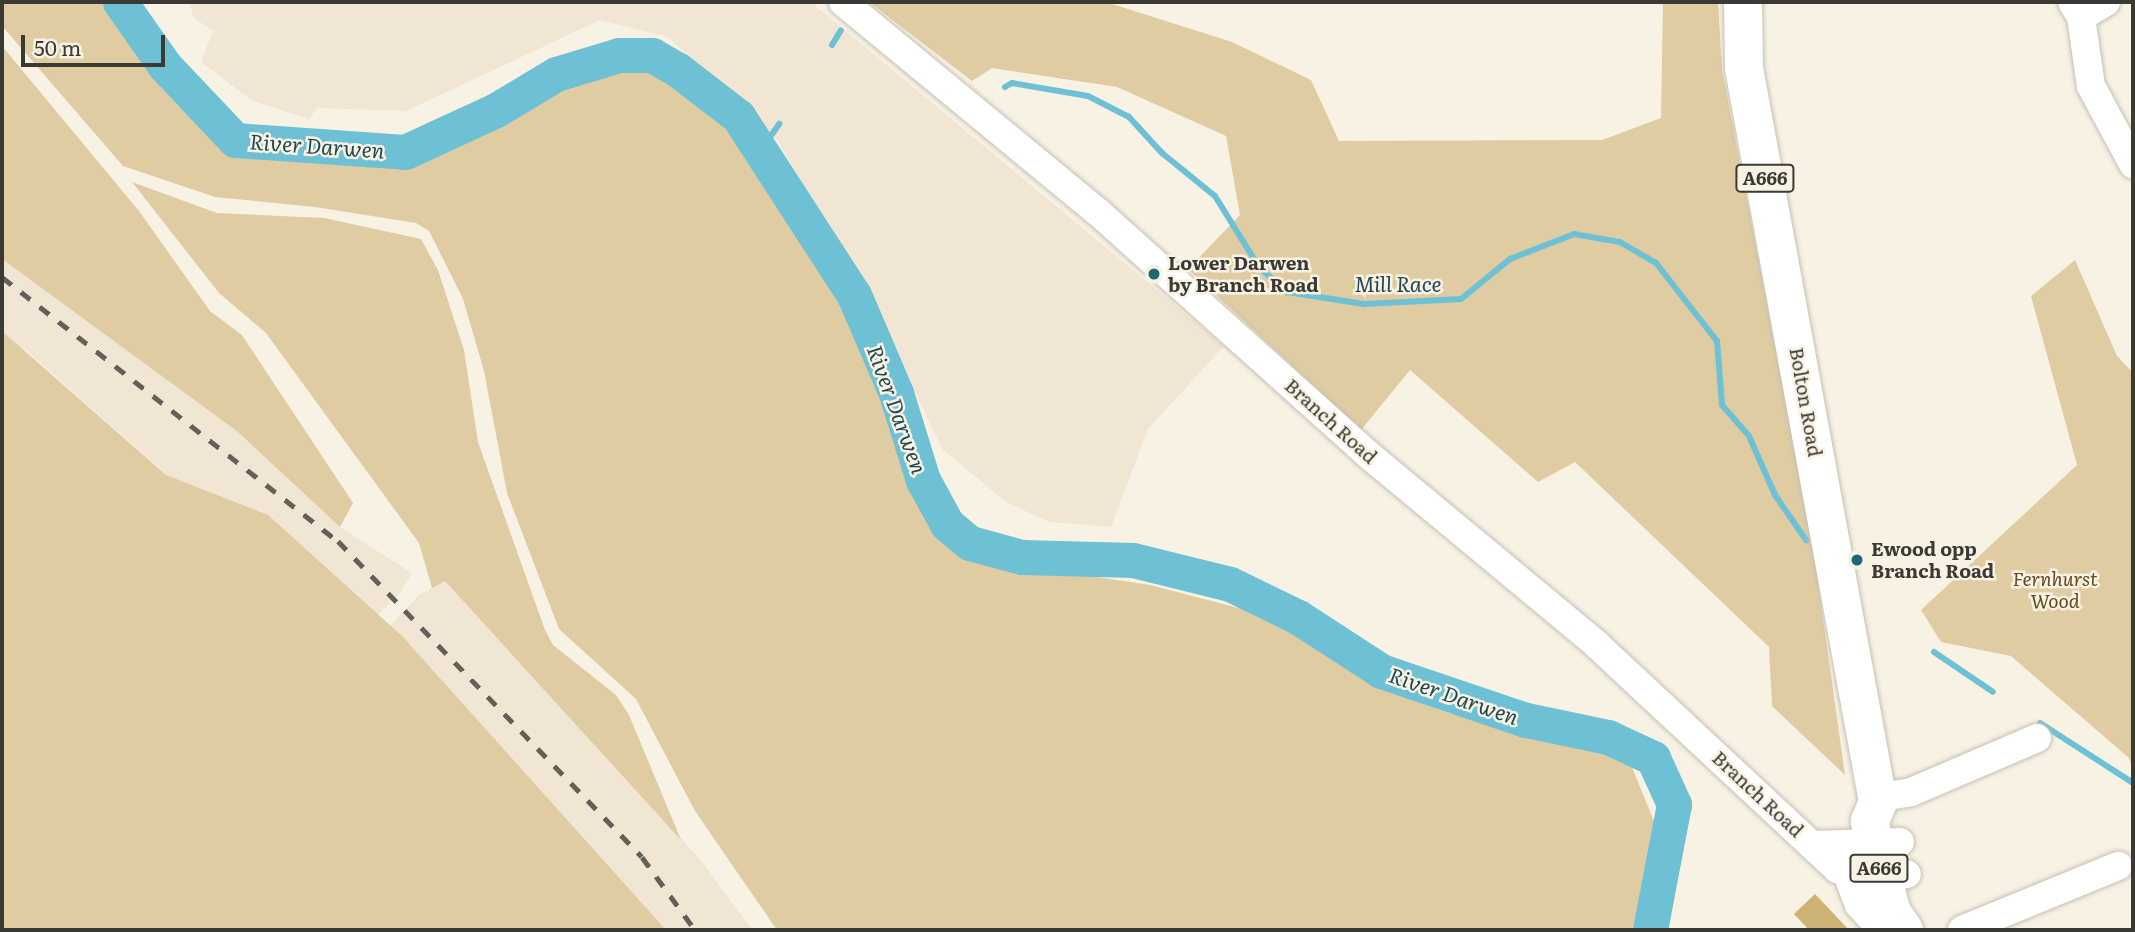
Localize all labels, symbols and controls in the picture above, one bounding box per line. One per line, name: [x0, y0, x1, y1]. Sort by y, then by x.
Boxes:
scale bar: [24, 21, 168, 65]
text: 50 m: [34, 31, 81, 62]
water label: River Darwen: [249, 128, 385, 162]
road number: A666: [1735, 163, 1795, 192]
place label: Lower Darwen by Branch Road: [1168, 252, 1319, 296]
marker: Lower Darwen by Branch Road: [1146, 266, 1162, 282]
water label: Mill Race: [1354, 270, 1442, 296]
water label: River Darwen: [863, 341, 933, 477]
street label: Bolton Road: [1785, 346, 1827, 458]
street label: Branch Road: [1280, 374, 1382, 468]
place label: Ewood opp Branch Road: [1871, 538, 1994, 582]
marker: Ewood opp Branch Road: [1849, 552, 1865, 568]
park label: Fernhurst Wood: [2012, 568, 2098, 612]
water label: River Darwen: [1386, 661, 1522, 729]
street label: Branch Road: [1708, 746, 1808, 842]
road number: A666: [1849, 854, 1909, 882]

